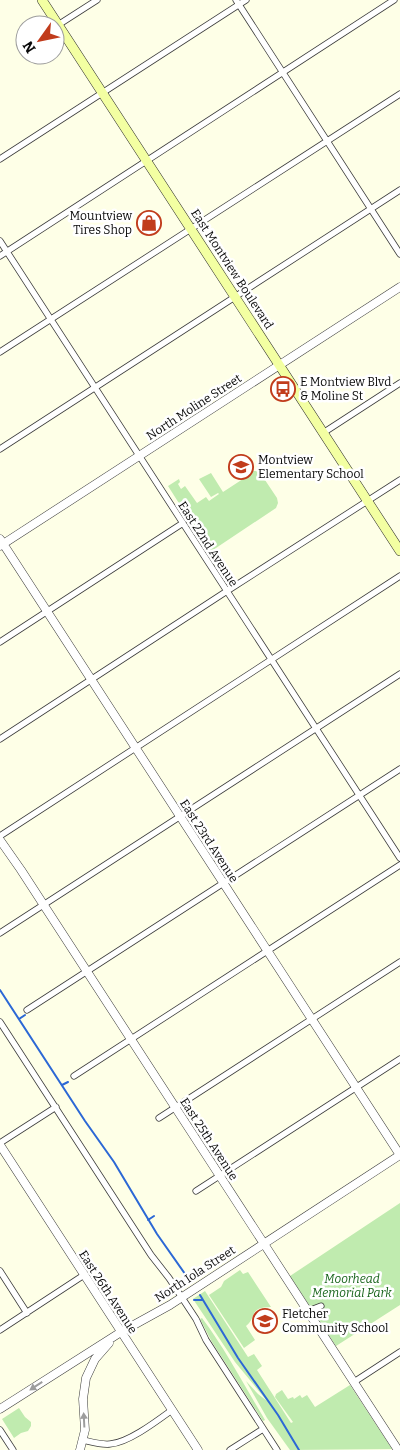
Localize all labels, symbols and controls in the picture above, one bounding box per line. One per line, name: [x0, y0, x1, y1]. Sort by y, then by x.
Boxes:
north arrow: [15, 15, 65, 65]
text: N: [19, 37, 40, 56]
street label: East Montview Boulevard: [188, 206, 276, 332]
place label: Mountview Tires Shop: [70, 209, 132, 237]
shop icon: Mountview Tires Shop: [136, 210, 162, 236]
street label: North Moline Street: [144, 371, 245, 443]
place label: E Montview Blvd & Moline St: [300, 375, 391, 403]
bus stop icon: E Montview Blvd & Moline St: [270, 376, 296, 402]
place label: Montview Elementary School: [258, 453, 364, 481]
school or university icon: Montview Elementary School: [228, 454, 254, 480]
street label: East 22nd Avenue: [175, 499, 241, 589]
street label: East 23rd Avenue: [177, 797, 241, 885]
street label: East 25th Avenue: [177, 1095, 241, 1183]
street label: North Iola Street: [152, 1243, 238, 1305]
street label: East 26th Avenue: [76, 1248, 140, 1336]
park label: Moorhead Memorial Park: [312, 1272, 392, 1300]
place label: Fletcher Community School: [282, 1307, 389, 1335]
school or university icon: Fletcher Community School: [252, 1308, 278, 1334]
one-way arrow: [29, 1381, 42, 1391]
one-way arrow: [80, 1411, 88, 1427]

